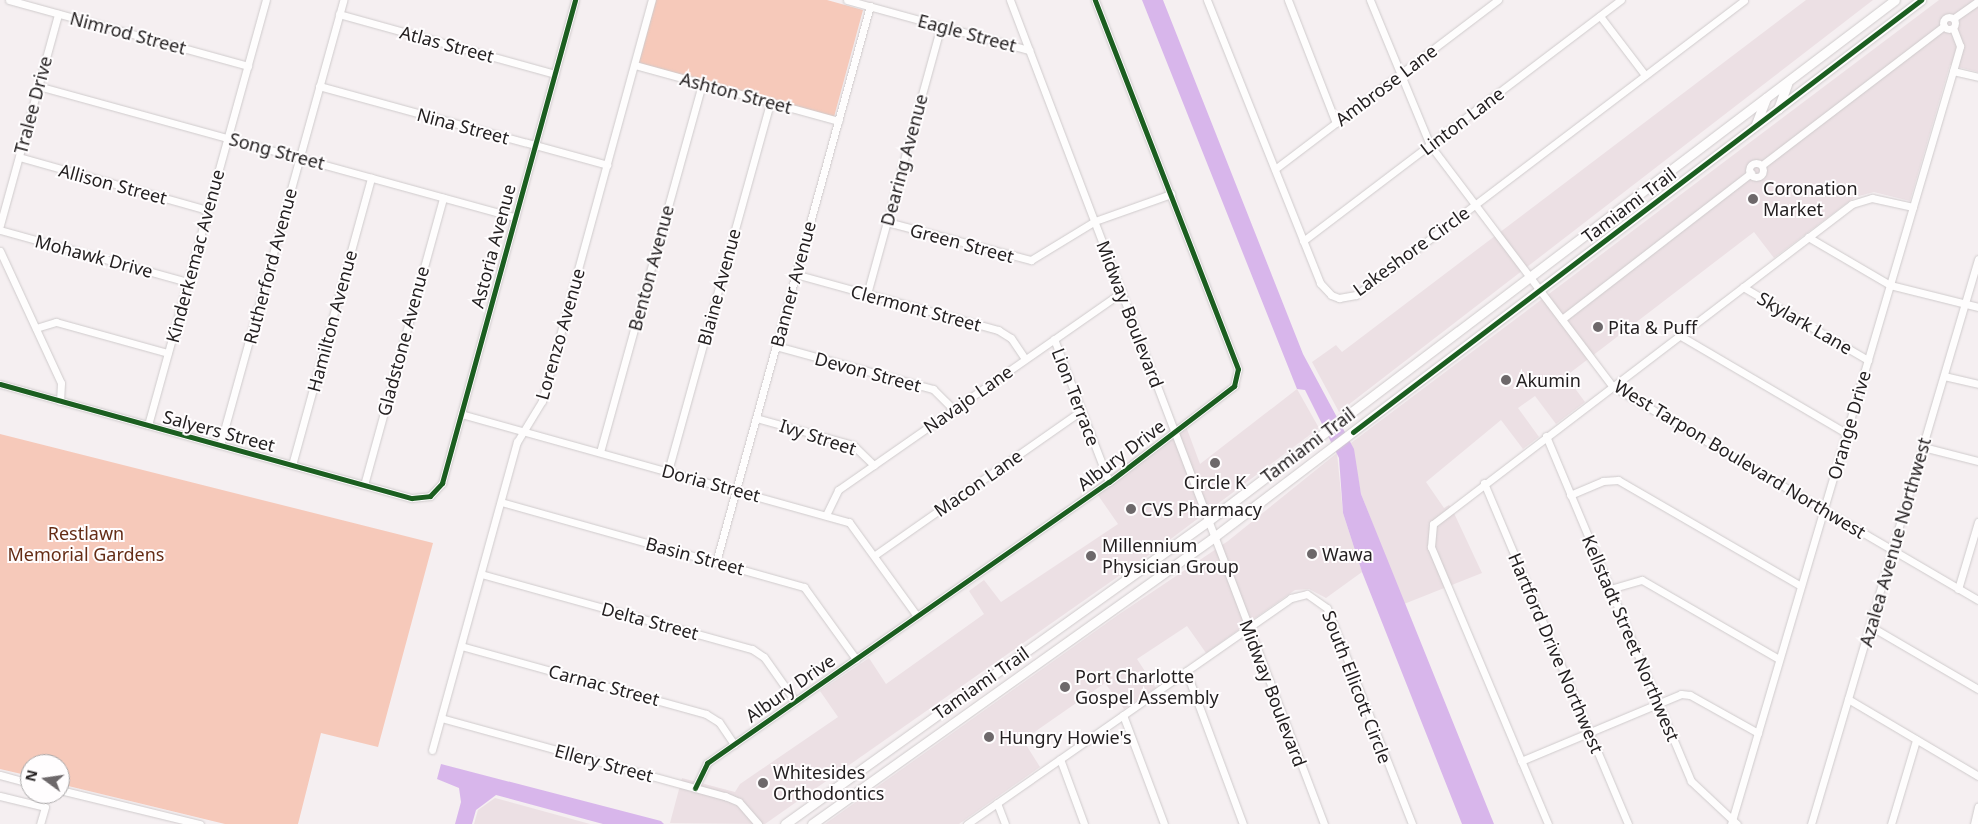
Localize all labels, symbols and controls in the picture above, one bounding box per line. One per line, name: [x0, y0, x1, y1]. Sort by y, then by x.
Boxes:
street label: Nimrod Street: [68, 7, 188, 59]
street label: Eagle Street: [915, 10, 1019, 56]
street label: Atlas Street: [398, 21, 496, 67]
street label: Ambrose Lane: [1331, 40, 1441, 130]
street label: Tralee Drive: [10, 54, 56, 156]
street label: Ashton Street: [678, 68, 794, 118]
street label: Linton Lane: [1416, 83, 1508, 159]
street label: Dearing Avenue: [876, 92, 932, 228]
street label: Nina Street: [415, 103, 511, 149]
street label: Song Street: [227, 128, 327, 174]
street label: Allison Street: [57, 159, 169, 209]
street label: Tamiami Trail: [1578, 163, 1680, 247]
street label: Kinderkemac Avenue: [161, 167, 229, 345]
place label: Coronation Market: [1763, 178, 1858, 220]
street label: Astoria Avenue: [466, 182, 520, 310]
street label: Rutherford Avenue: [239, 186, 301, 346]
marker: Coronation Market: [1747, 193, 1759, 205]
street label: Lakeshore Circle: [1349, 202, 1473, 300]
street label: Benton Avenue: [624, 203, 678, 333]
street label: Banner Avenue: [766, 219, 820, 349]
street label: Green Street: [908, 219, 1016, 267]
street label: Blaine Avenue: [693, 226, 745, 348]
street label: Mohawk Drive: [33, 230, 155, 282]
street label: Midway Boulevard: [1092, 237, 1168, 391]
street label: Hamilton Avenue: [303, 248, 361, 394]
street label: Gladstone Avenue: [373, 264, 433, 418]
street label: Lorenzo Avenue: [531, 266, 589, 402]
street label: Clermont Street: [849, 280, 983, 336]
street label: Skylark Lane: [1754, 287, 1856, 359]
place label: Pita & Puff: [1608, 316, 1697, 338]
marker: Pita & Puff: [1592, 321, 1604, 333]
street label: Lion Terrace: [1047, 345, 1105, 449]
street label: Devon Street: [813, 347, 923, 397]
street label: Navajo Lane: [919, 360, 1017, 438]
street label: Orange Drive: [1823, 368, 1875, 482]
place label: Akumin: [1516, 369, 1581, 391]
marker: Akumin: [1500, 374, 1512, 386]
street label: West Tarpon Boulevard Northwest: [1610, 375, 1870, 543]
street label: Tamiami Trail: [1257, 403, 1359, 487]
street label: Salyers Street: [161, 406, 277, 456]
street label: Ivy Street: [777, 414, 859, 460]
street label: Albury Drive: [1073, 415, 1169, 495]
street label: Azalea Avenue Northwest: [1855, 435, 1935, 649]
street label: Macon Lane: [930, 445, 1026, 521]
marker: Circle K: [1209, 457, 1221, 469]
street label: Doria Street: [659, 459, 763, 507]
place label: Circle K: [1184, 471, 1246, 493]
place label: CVS Pharmacy: [1141, 498, 1262, 520]
marker: CVS Pharmacy: [1125, 503, 1137, 515]
park label: Restlawn Memorial Gardens: [8, 523, 164, 566]
street label: Basin Street: [643, 532, 747, 580]
street label: Kellstadt Street Northwest: [1578, 532, 1684, 744]
place label: Millennium Physician Group: [1102, 535, 1239, 578]
place label: Wawa: [1322, 543, 1373, 565]
marker: Wawa: [1306, 548, 1318, 560]
marker: Millennium Physician Group: [1084, 549, 1098, 563]
street label: Hartford Drive Northwest: [1504, 550, 1608, 756]
street label: Delta Street: [599, 598, 701, 644]
street label: South Ellicott Circle: [1318, 608, 1396, 766]
street label: Midway Boulevard: [1235, 616, 1311, 770]
street label: Tamiami Trail: [929, 642, 1033, 724]
street label: Albury Drive: [741, 649, 839, 727]
street label: Carnac Street: [546, 660, 662, 710]
place label: Port Charlotte Gospel Assembly: [1075, 666, 1219, 709]
marker: Port Charlotte Gospel Assembly: [1059, 681, 1071, 693]
place label: Hungry Howie's: [999, 726, 1132, 748]
marker: Hungry Howie's: [983, 731, 995, 743]
street label: Ellery Street: [552, 739, 656, 787]
north arrow: [20, 754, 70, 804]
place label: Whitesides Orthodontics: [773, 762, 884, 804]
text: N: [20, 768, 42, 783]
marker: Whitesides Orthodontics: [757, 777, 769, 789]

